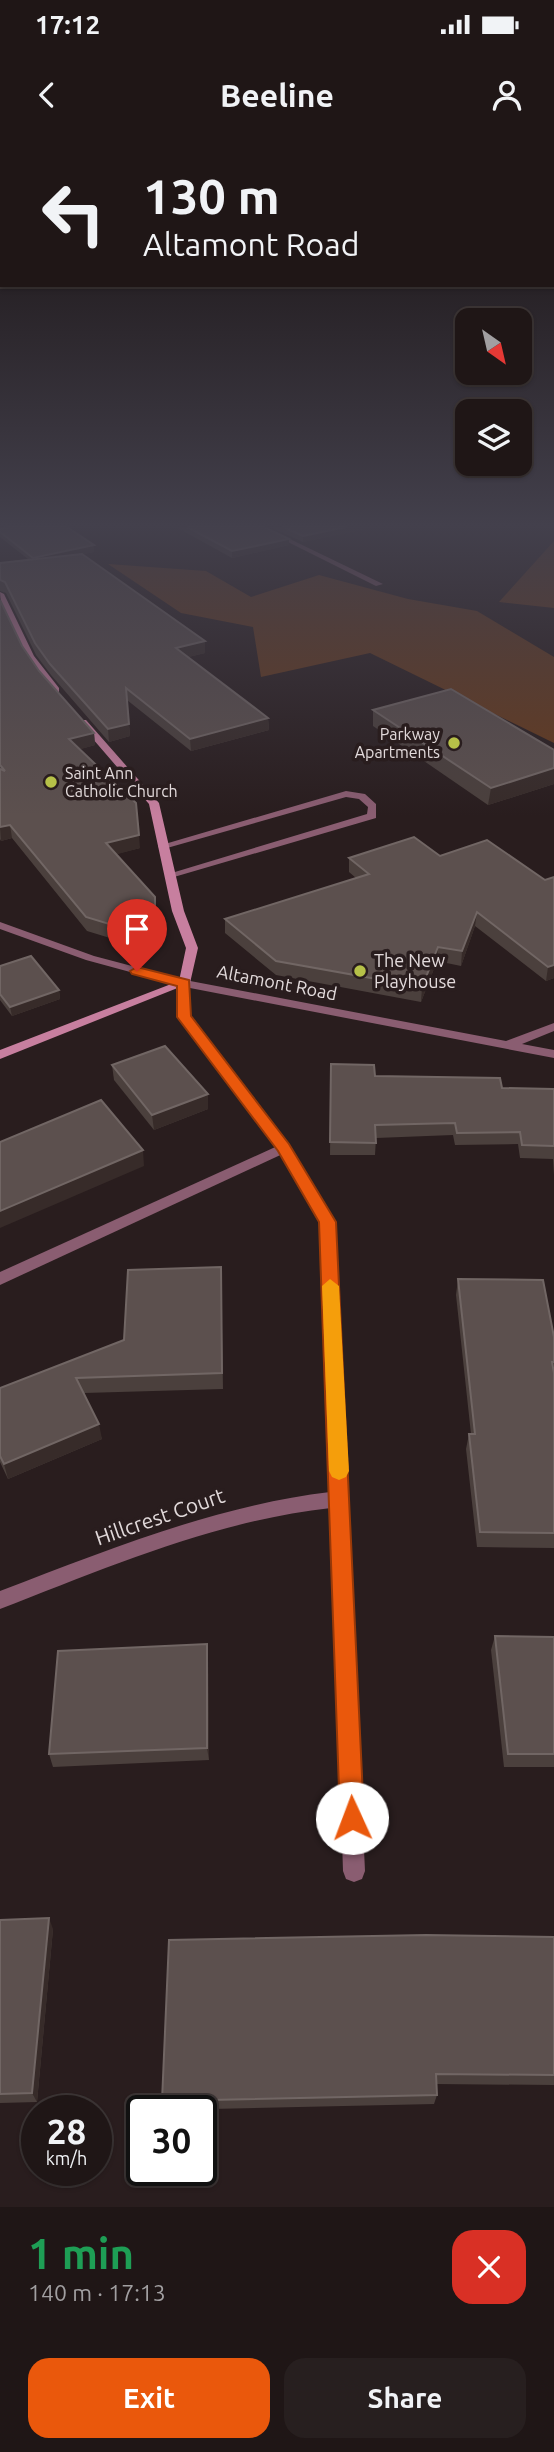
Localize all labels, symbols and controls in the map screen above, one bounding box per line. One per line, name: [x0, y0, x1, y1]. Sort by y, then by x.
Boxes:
text: 17:12: [35, 10, 100, 39]
icon: back: [28, 76, 66, 114]
icon: person: [488, 76, 526, 114]
text: Beeline: [220, 77, 334, 113]
icon: left: [28, 168, 119, 259]
text: 130 m: [143, 168, 280, 223]
text: Altamont Road: [143, 226, 359, 262]
north arrow: [455, 308, 532, 385]
map controls: [455, 308, 532, 476]
button: layers: [455, 399, 532, 476]
place label: Parkway Apartments: [355, 725, 440, 761]
marker: Parkway Apartments: [446, 735, 462, 751]
place label: Saint Ann Catholic Church: [65, 764, 178, 800]
marker: Saint Ann Catholic Church: [43, 774, 59, 790]
pin: [107, 899, 167, 971]
icon: arrive: [118, 910, 156, 948]
place label: The New Playhouse: [374, 950, 456, 991]
street label: Altamont Road: [216, 961, 339, 1003]
marker: The New Playhouse: [352, 963, 368, 979]
street label: Hillcrest Court: [92, 1483, 228, 1549]
position arrow: [315, 1781, 389, 1855]
speed limit sign: 30: [126, 2095, 217, 2186]
text: 28: [47, 2111, 86, 2151]
text: km/h: [46, 2148, 87, 2168]
text: 1 min: [28, 2230, 134, 2277]
button: close: [452, 2230, 526, 2304]
text: 140 m · 17:13: [28, 2280, 166, 2305]
button: Exit: [28, 2358, 270, 2438]
button: Share: [284, 2358, 526, 2438]

